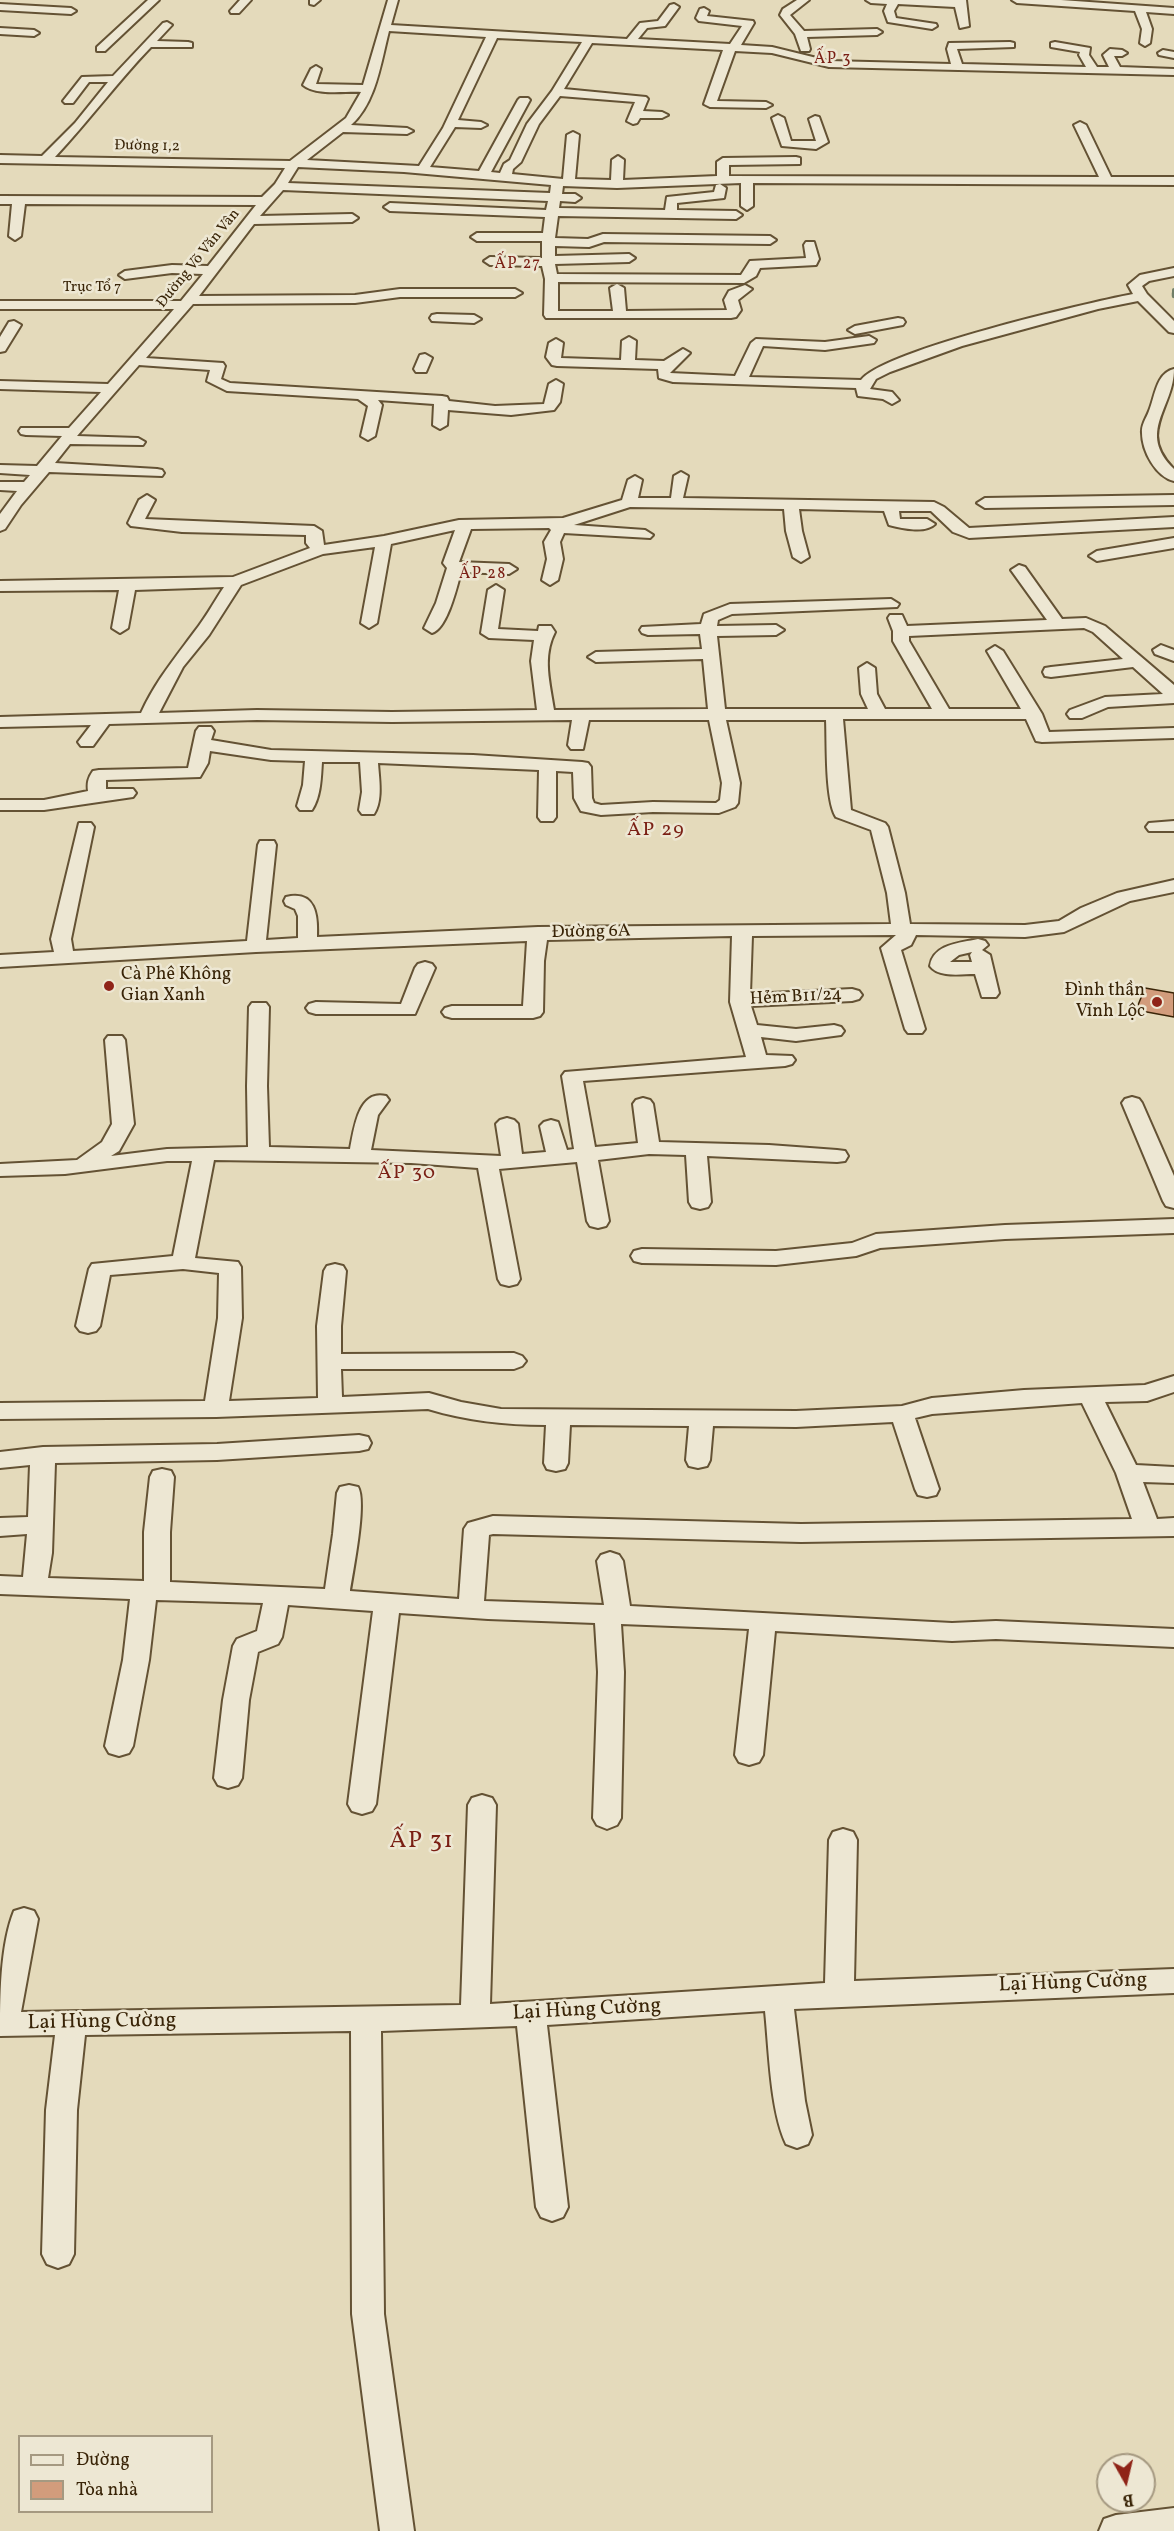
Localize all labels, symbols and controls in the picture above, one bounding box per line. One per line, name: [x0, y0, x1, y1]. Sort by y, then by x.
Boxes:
district label: ẤP 3: [814, 50, 852, 70]
street label: Đường 1,2: [114, 137, 180, 157]
street label: Đường Võ Văn Vân: [153, 206, 245, 312]
district label: ẤP 27: [494, 255, 542, 275]
street label: Trục Tổ 7: [63, 279, 121, 297]
district label: ẤP 28: [459, 565, 507, 585]
district label: ẤP 29: [627, 819, 685, 843]
street label: Đường 6A: [551, 922, 631, 944]
place label: Cà Phê Không Gian Xanh: [121, 965, 231, 1008]
marker: Cà Phê Không Gian Xanh: [102, 979, 116, 993]
place label: Đình thần Vĩnh Lộc: [1065, 981, 1145, 1024]
street label: Hẻm B11/24: [749, 985, 843, 1011]
marker: Đình thần Vĩnh Lộc: [1150, 995, 1164, 1009]
district label: ẤP 30: [377, 1162, 437, 1186]
district label: ẤP 31: [390, 1829, 454, 1857]
street label: Lại Hùng Cường: [998, 1969, 1148, 1999]
street label: Lại Hùng Cường: [512, 1995, 662, 2027]
street label: Lại Hùng Cường: [27, 2009, 177, 2037]
legend: [18, 2435, 213, 2513]
text: Đường: [76, 2448, 130, 2473]
north arrow: [1096, 2453, 1156, 2513]
text: Tòa nhà: [76, 2478, 138, 2503]
text: B: [1121, 2487, 1135, 2510]

